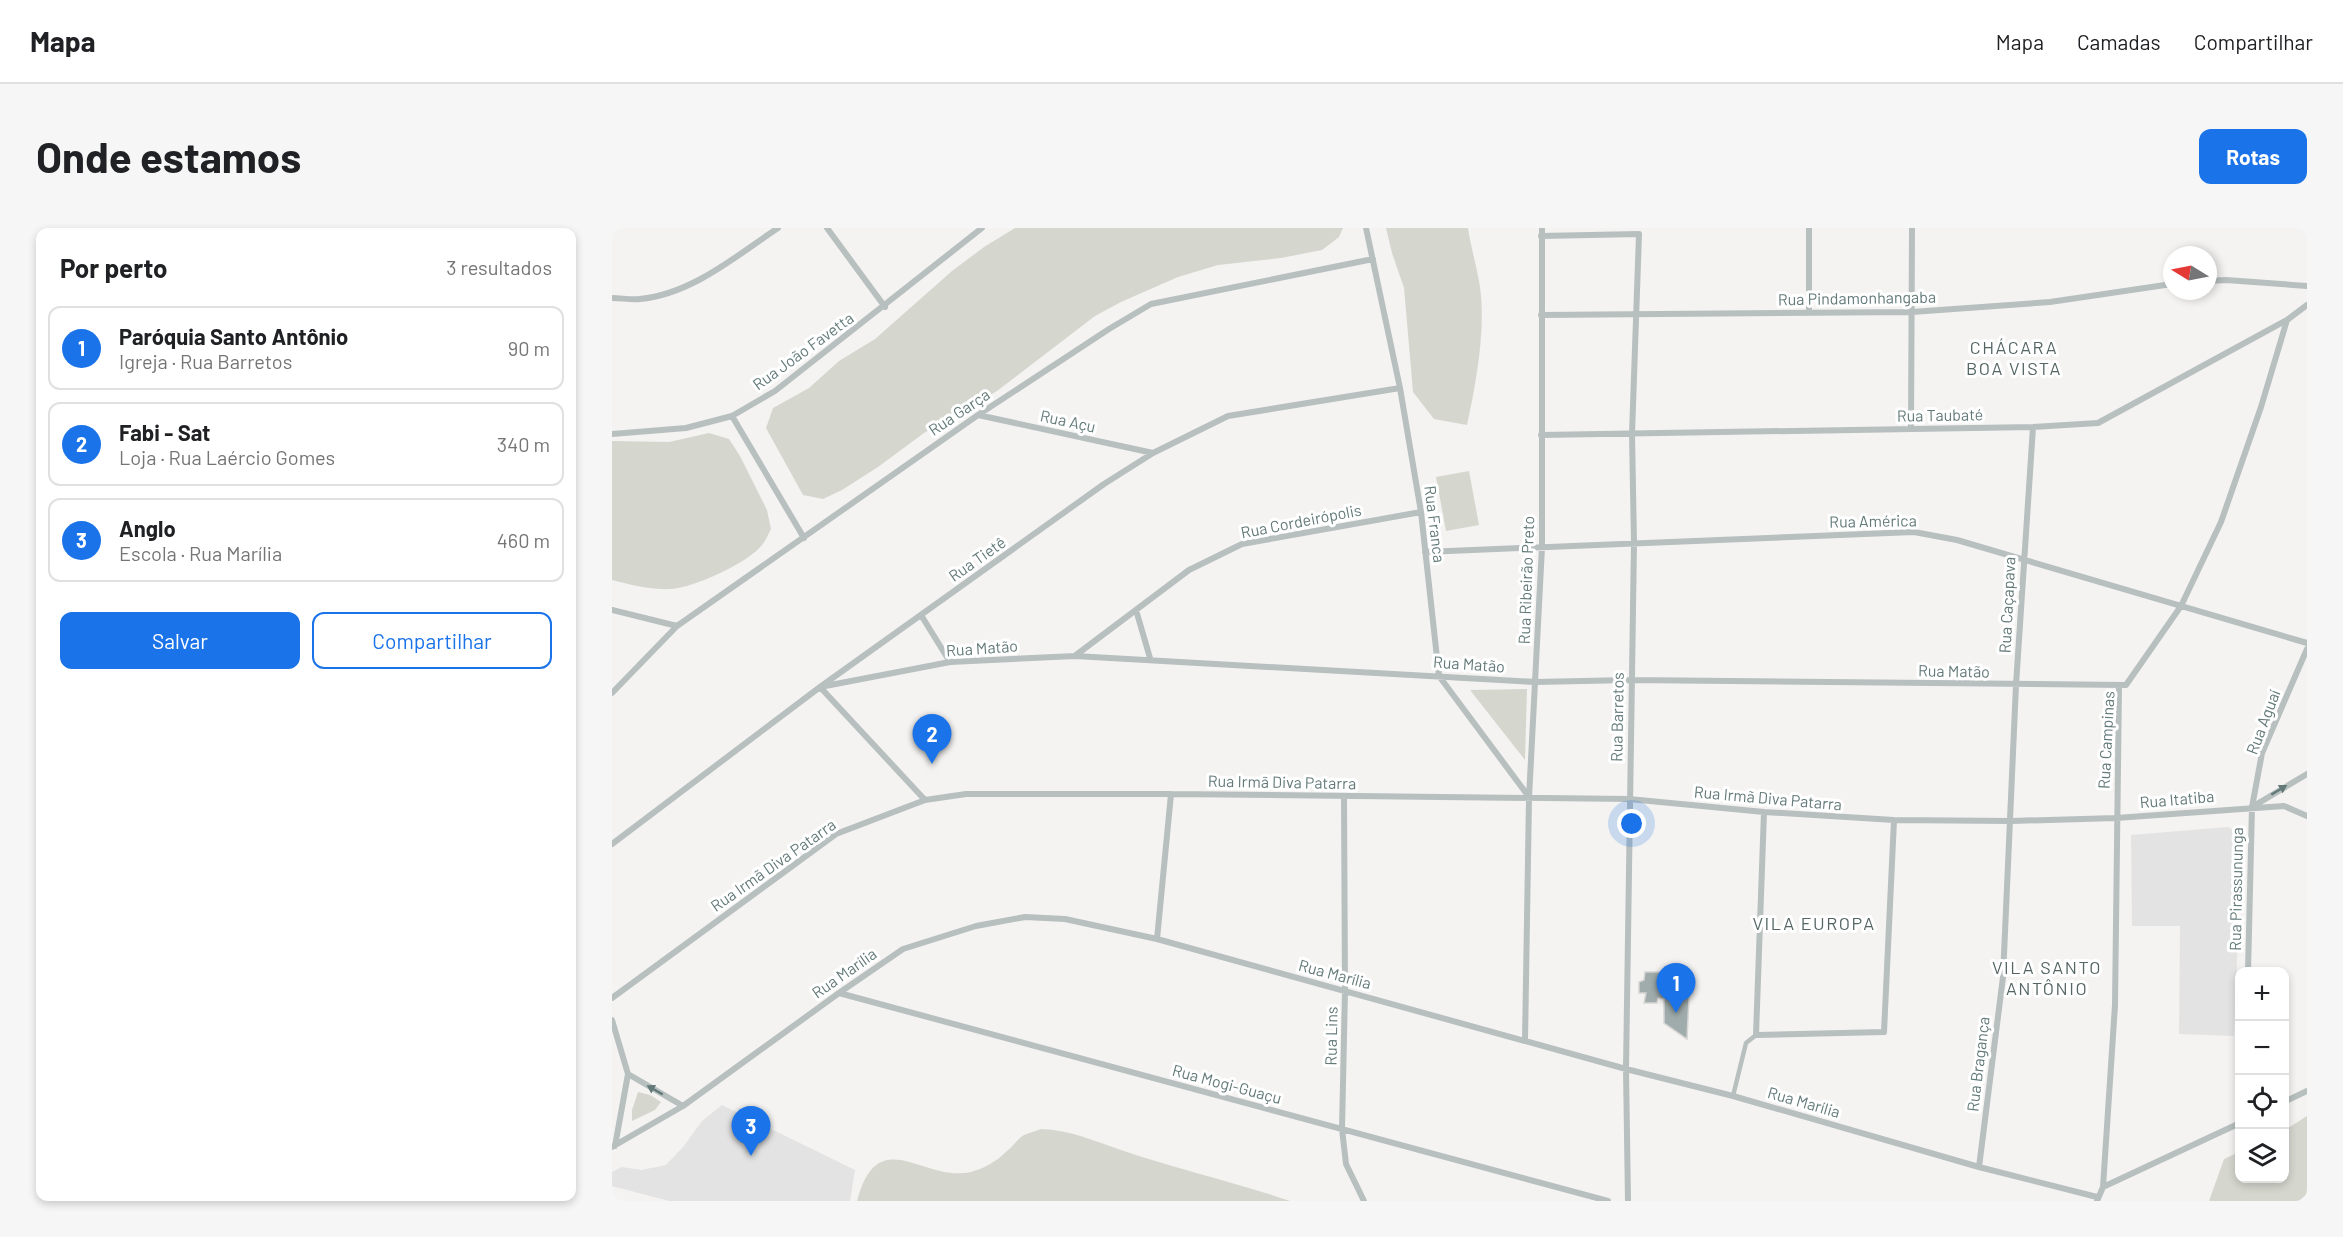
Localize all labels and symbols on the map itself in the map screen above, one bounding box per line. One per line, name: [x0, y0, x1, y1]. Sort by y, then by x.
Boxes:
north arrow: [2163, 246, 2217, 300]
street label: Rua Pindamonhangaba: [1778, 287, 1936, 308]
street label: Rua João Favetta: [749, 308, 857, 394]
district label: CHÁCARA BOA VISTA: [1966, 336, 2062, 379]
street label: Rua Garça: [924, 384, 993, 439]
street label: Rua Taubaté: [1897, 404, 1983, 425]
street label: Rua Açu: [1039, 405, 1098, 436]
street label: Rua Franca: [1421, 484, 1450, 564]
street label: Rua Cordeirópolis: [1239, 499, 1363, 542]
street label: Rua América: [1829, 510, 1917, 531]
street label: Rua Ribeirão Preto: [1514, 515, 1537, 645]
street label: Rua Tietê: [945, 532, 1009, 585]
street label: Rua Caçapava: [1994, 556, 2019, 654]
street label: Rua Matão: [945, 636, 1018, 659]
street label: Rua Matão: [1433, 652, 1506, 675]
street label: Rua Matão: [1918, 660, 1990, 681]
street label: Rua Barretos: [1606, 672, 1627, 762]
street label: Rua Aguaí: [2242, 686, 2284, 757]
street label: Rua Campinas: [2093, 690, 2118, 789]
pin: 2: [912, 714, 952, 764]
street label: Rua Irmã Diva Patarra: [1208, 771, 1356, 792]
street label: Rua Irmã Diva Patarra: [1693, 782, 1843, 813]
one-way arrow: [2271, 785, 2287, 796]
street label: Rua Itatiba: [2139, 786, 2215, 811]
your location: [1617, 809, 1646, 838]
street label: Rua Irmã Diva Patarra: [706, 814, 839, 915]
street label: Rua Pirassununga: [2225, 827, 2246, 951]
district label: VILA EUROPA: [1752, 912, 1876, 934]
street label: Rua Marília: [808, 943, 880, 1002]
street label: Rua Marília: [1297, 955, 1374, 992]
district label: VILA SANTO ANTÔNIO: [1992, 956, 2102, 999]
pin: 1: [1656, 964, 1696, 1013]
street label: Rua Lins: [1320, 1006, 1341, 1066]
street label: Rua Bragança: [1962, 1015, 1993, 1112]
street label: Rua Mogi-Guaçu: [1170, 1060, 1284, 1107]
street label: Rua Marília: [1766, 1082, 1843, 1121]
one-way arrow: [647, 1085, 664, 1095]
pin: 3: [732, 1106, 770, 1156]

